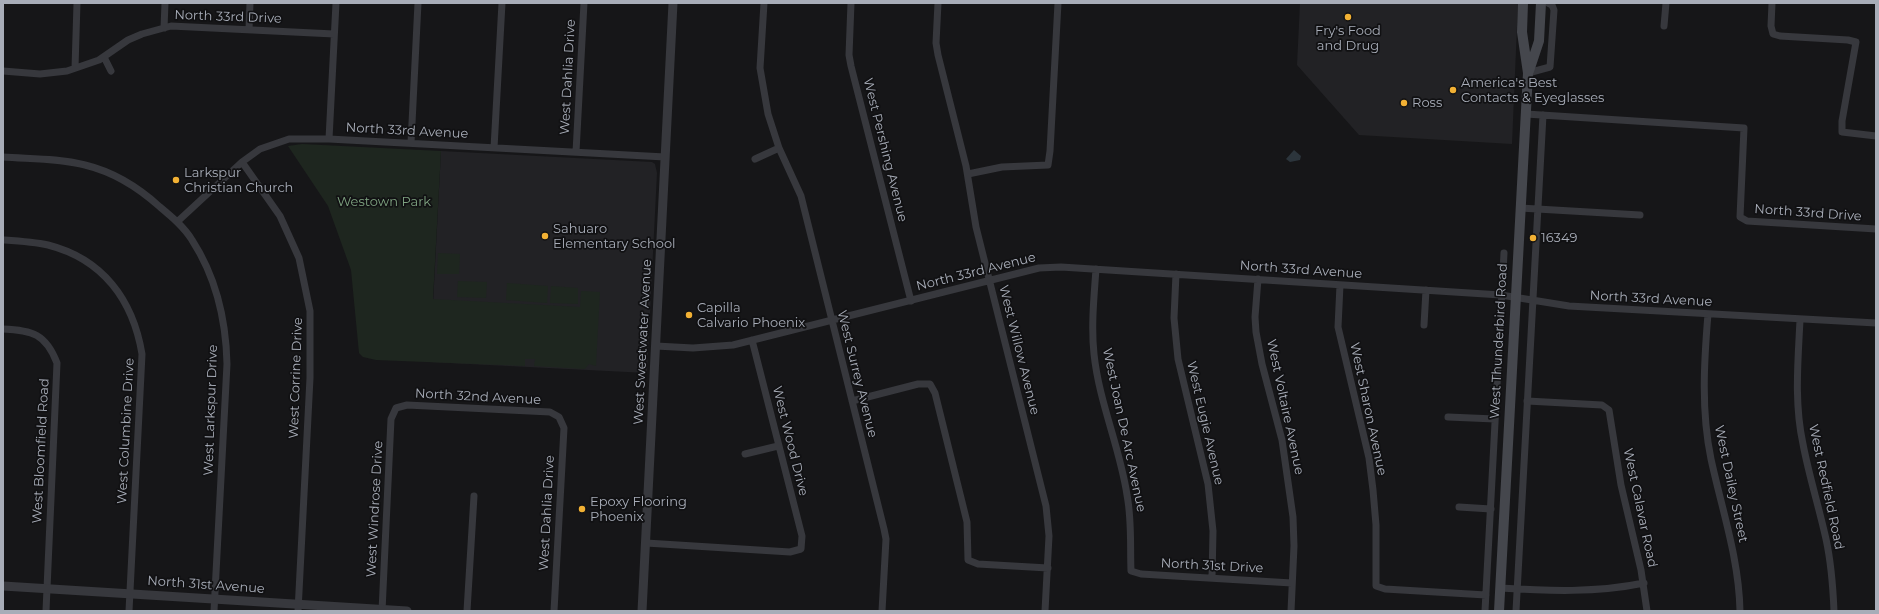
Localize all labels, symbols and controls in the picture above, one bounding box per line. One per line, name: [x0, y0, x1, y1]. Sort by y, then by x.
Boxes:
street label: North 33rd Drive: [174, 7, 282, 27]
marker: Fry's Food and Drug: [1343, 12, 1353, 22]
street label: West Dahlia Drive: [557, 19, 579, 135]
place label: Fry's Food and Drug: [1315, 23, 1381, 54]
place label: America's Best Contacts & Eyeglasses: [1461, 75, 1604, 106]
street label: West Pershing Avenue: [860, 77, 910, 223]
marker: America's Best Contacts & Eyeglasses: [1448, 85, 1458, 95]
place label: Ross: [1412, 95, 1442, 111]
marker: Ross: [1399, 98, 1409, 108]
street label: North 33rd Avenue: [345, 120, 469, 142]
place label: Larkspur Christian Church: [184, 165, 293, 196]
marker: Larkspur Christian Church: [171, 175, 181, 185]
park label: Westown Park: [337, 194, 431, 210]
street label: North 33rd Drive: [1754, 201, 1862, 225]
place label: Sahuaro Elementary School: [553, 221, 676, 252]
place label: 16349: [1541, 230, 1577, 246]
marker: Sahuaro Elementary School: [540, 231, 550, 241]
marker: 16349: [1528, 233, 1538, 243]
street label: North 33rd Avenue: [915, 250, 1037, 294]
street label: North 33rd Avenue: [1239, 258, 1363, 282]
street label: West Sweetwater Avenue: [631, 259, 655, 425]
street label: West Thunderbird Road: [1487, 263, 1511, 419]
street label: West Willow Avenue: [995, 284, 1043, 416]
street label: North 33rd Avenue: [1589, 288, 1713, 310]
place label: Capilla Calvario Phoenix: [697, 300, 805, 331]
street label: West Surrey Avenue: [834, 309, 880, 439]
marker: Capilla Calvario Phoenix: [684, 310, 694, 320]
street label: West Corrine Drive: [286, 317, 306, 439]
street label: West Voltaire Avenue: [1263, 338, 1307, 476]
street label: West Sharon Avenue: [1346, 341, 1390, 477]
street label: West Larkspur Drive: [201, 344, 221, 476]
street label: West Joan De Arc Avenue: [1099, 347, 1149, 513]
street label: West Columbine Drive: [114, 358, 138, 504]
street label: West Eugie Avenue: [1183, 360, 1227, 486]
street label: West Bloomfield Road: [29, 378, 53, 524]
street label: West Wood Drive: [769, 384, 811, 498]
street label: North 32nd Avenue: [415, 386, 541, 408]
street label: West Redfield Road: [1805, 423, 1847, 551]
street label: West Dailey Street: [1711, 424, 1751, 544]
street label: West Windrose Drive: [364, 440, 386, 578]
street label: West Calavar Road: [1620, 447, 1660, 569]
street label: West Dahlia Drive: [536, 455, 558, 571]
place label: Epoxy Flooring Phoenix: [590, 494, 687, 525]
marker: Epoxy Flooring Phoenix: [577, 504, 587, 514]
street label: North 31st Drive: [1160, 556, 1264, 576]
street label: North 31st Avenue: [147, 573, 265, 597]

